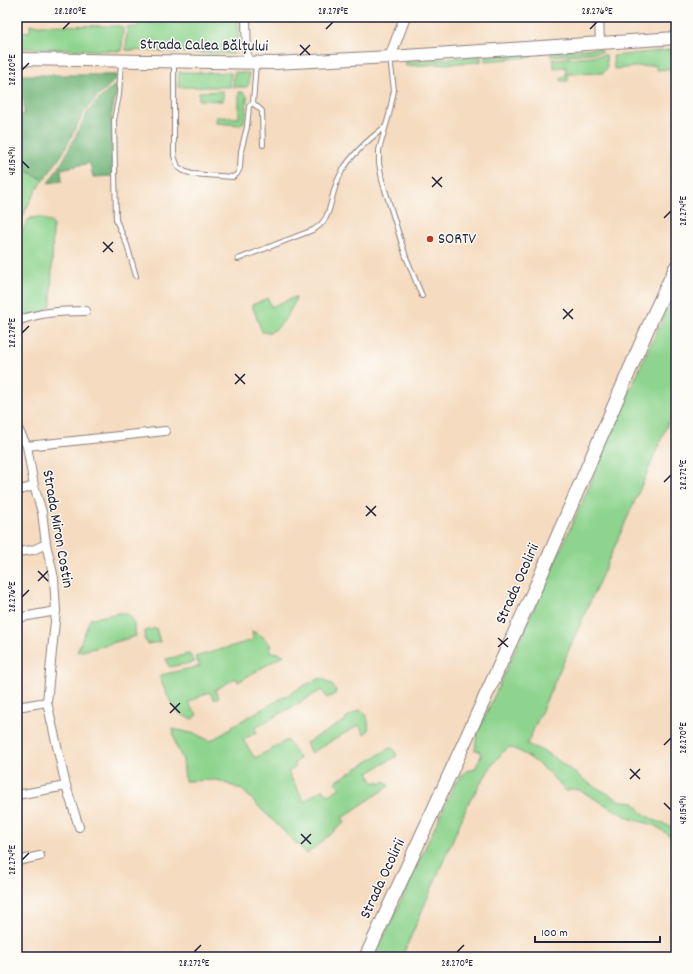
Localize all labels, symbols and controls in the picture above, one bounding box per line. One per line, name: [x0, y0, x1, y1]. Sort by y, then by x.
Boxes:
text: 28.280°E: [54, 5, 86, 19]
text: 28.278°E: [318, 5, 348, 19]
text: 28.276°E: [582, 5, 613, 19]
street label: Strada Calea Bălțului: [140, 33, 268, 59]
text: 28.280°E: [6, 54, 20, 86]
text: 48.154°N: [6, 146, 20, 175]
text: 28.274°E: [677, 195, 691, 226]
place label: SORTV: [438, 228, 476, 251]
marker: SORTV: [425, 234, 435, 244]
text: 28.278°E: [6, 318, 20, 348]
text: 28.272°E: [677, 459, 691, 490]
street label: Strada Miron Costin: [35, 468, 79, 590]
street label: Strada Ocolirii: [490, 540, 546, 628]
text: 28.276°E: [6, 581, 20, 612]
text: 28.270°E: [677, 722, 691, 754]
text: 48.154°N: [677, 795, 691, 824]
street label: Strada Ocolirii: [354, 835, 412, 923]
text: 28.274°E: [6, 844, 20, 875]
scale bar: [535, 918, 660, 944]
text: 100 m: [541, 925, 568, 942]
text: 28.272°E: [179, 957, 210, 971]
text: 28.270°E: [441, 957, 473, 971]

